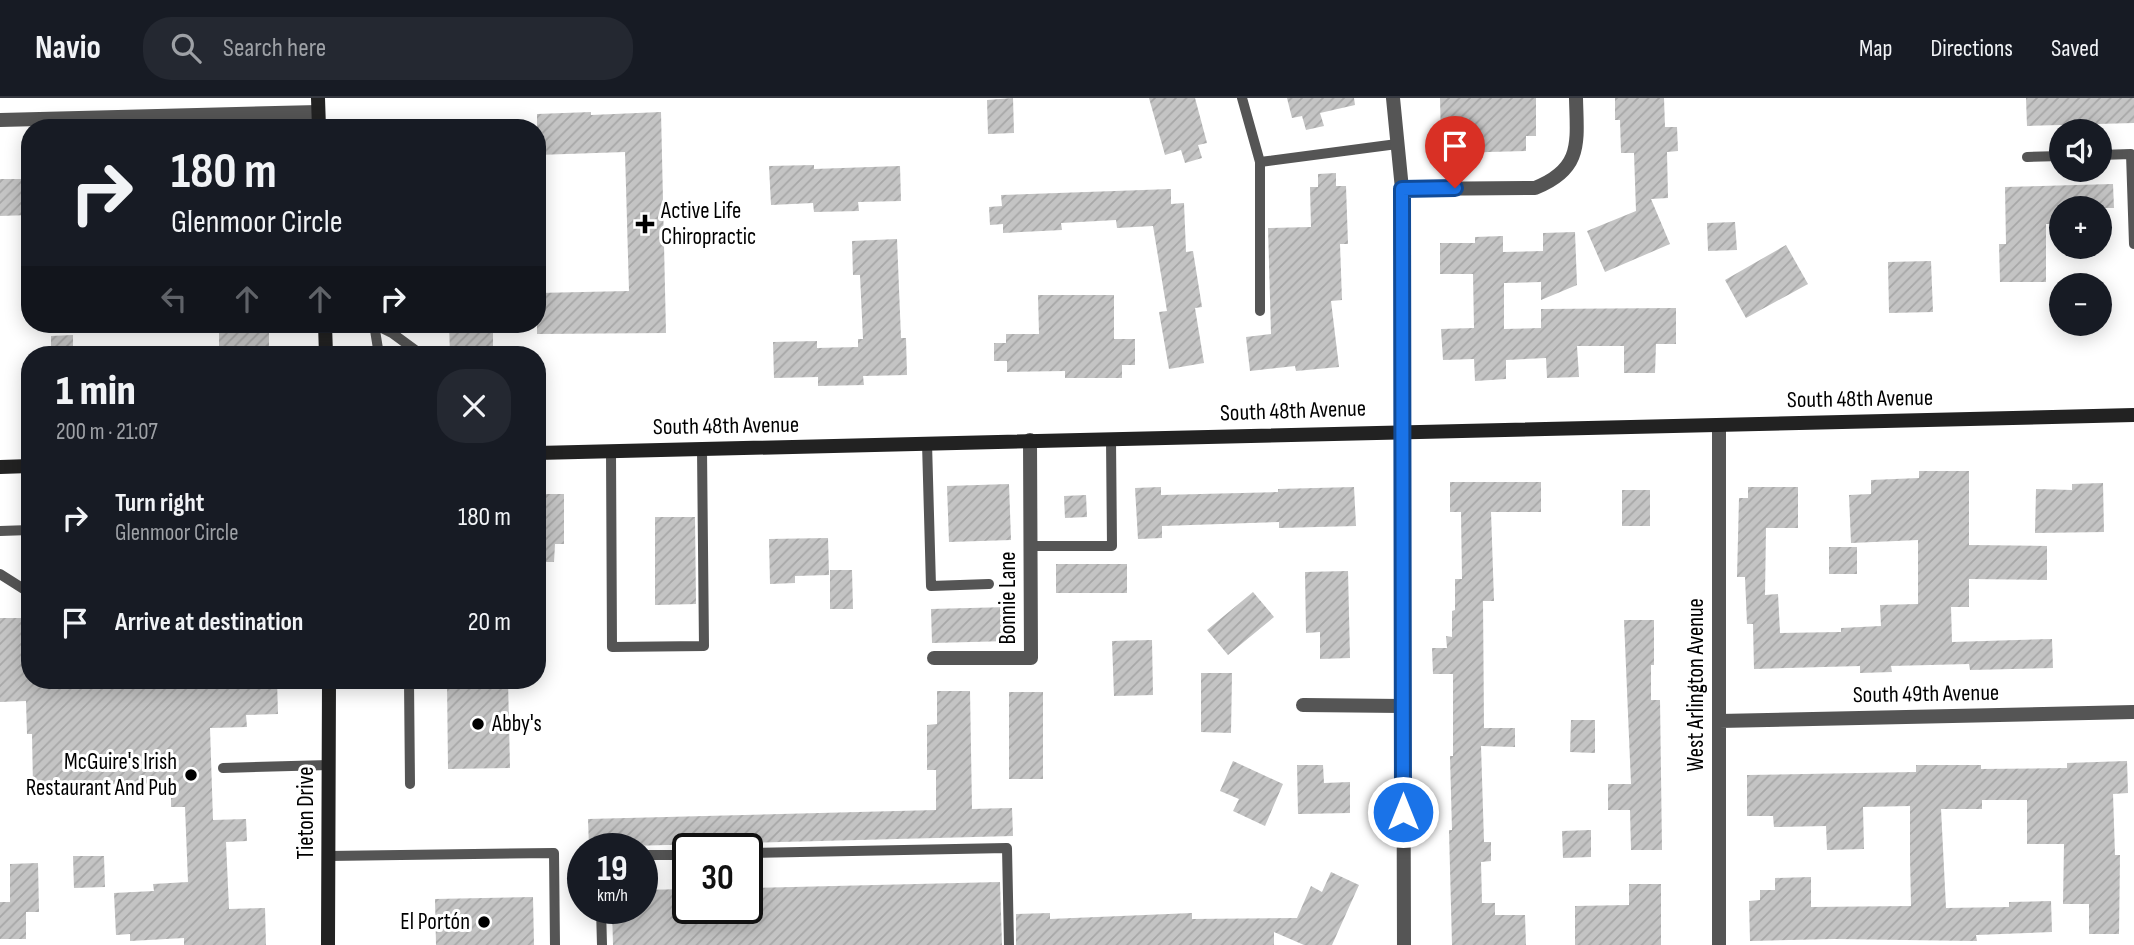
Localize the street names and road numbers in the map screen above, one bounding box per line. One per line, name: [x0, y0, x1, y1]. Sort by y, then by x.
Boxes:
street label: South 48th Avenue: [1787, 384, 1933, 414]
street label: South 48th Avenue: [1220, 394, 1366, 428]
street label: South 48th Avenue: [653, 411, 799, 441]
street label: Bonnie Lane: [994, 551, 1022, 645]
street label: West Arlington Avenue: [1682, 598, 1710, 772]
street label: South 49th Avenue: [1853, 679, 1999, 709]
street label: Tieton Drive: [292, 767, 320, 859]

